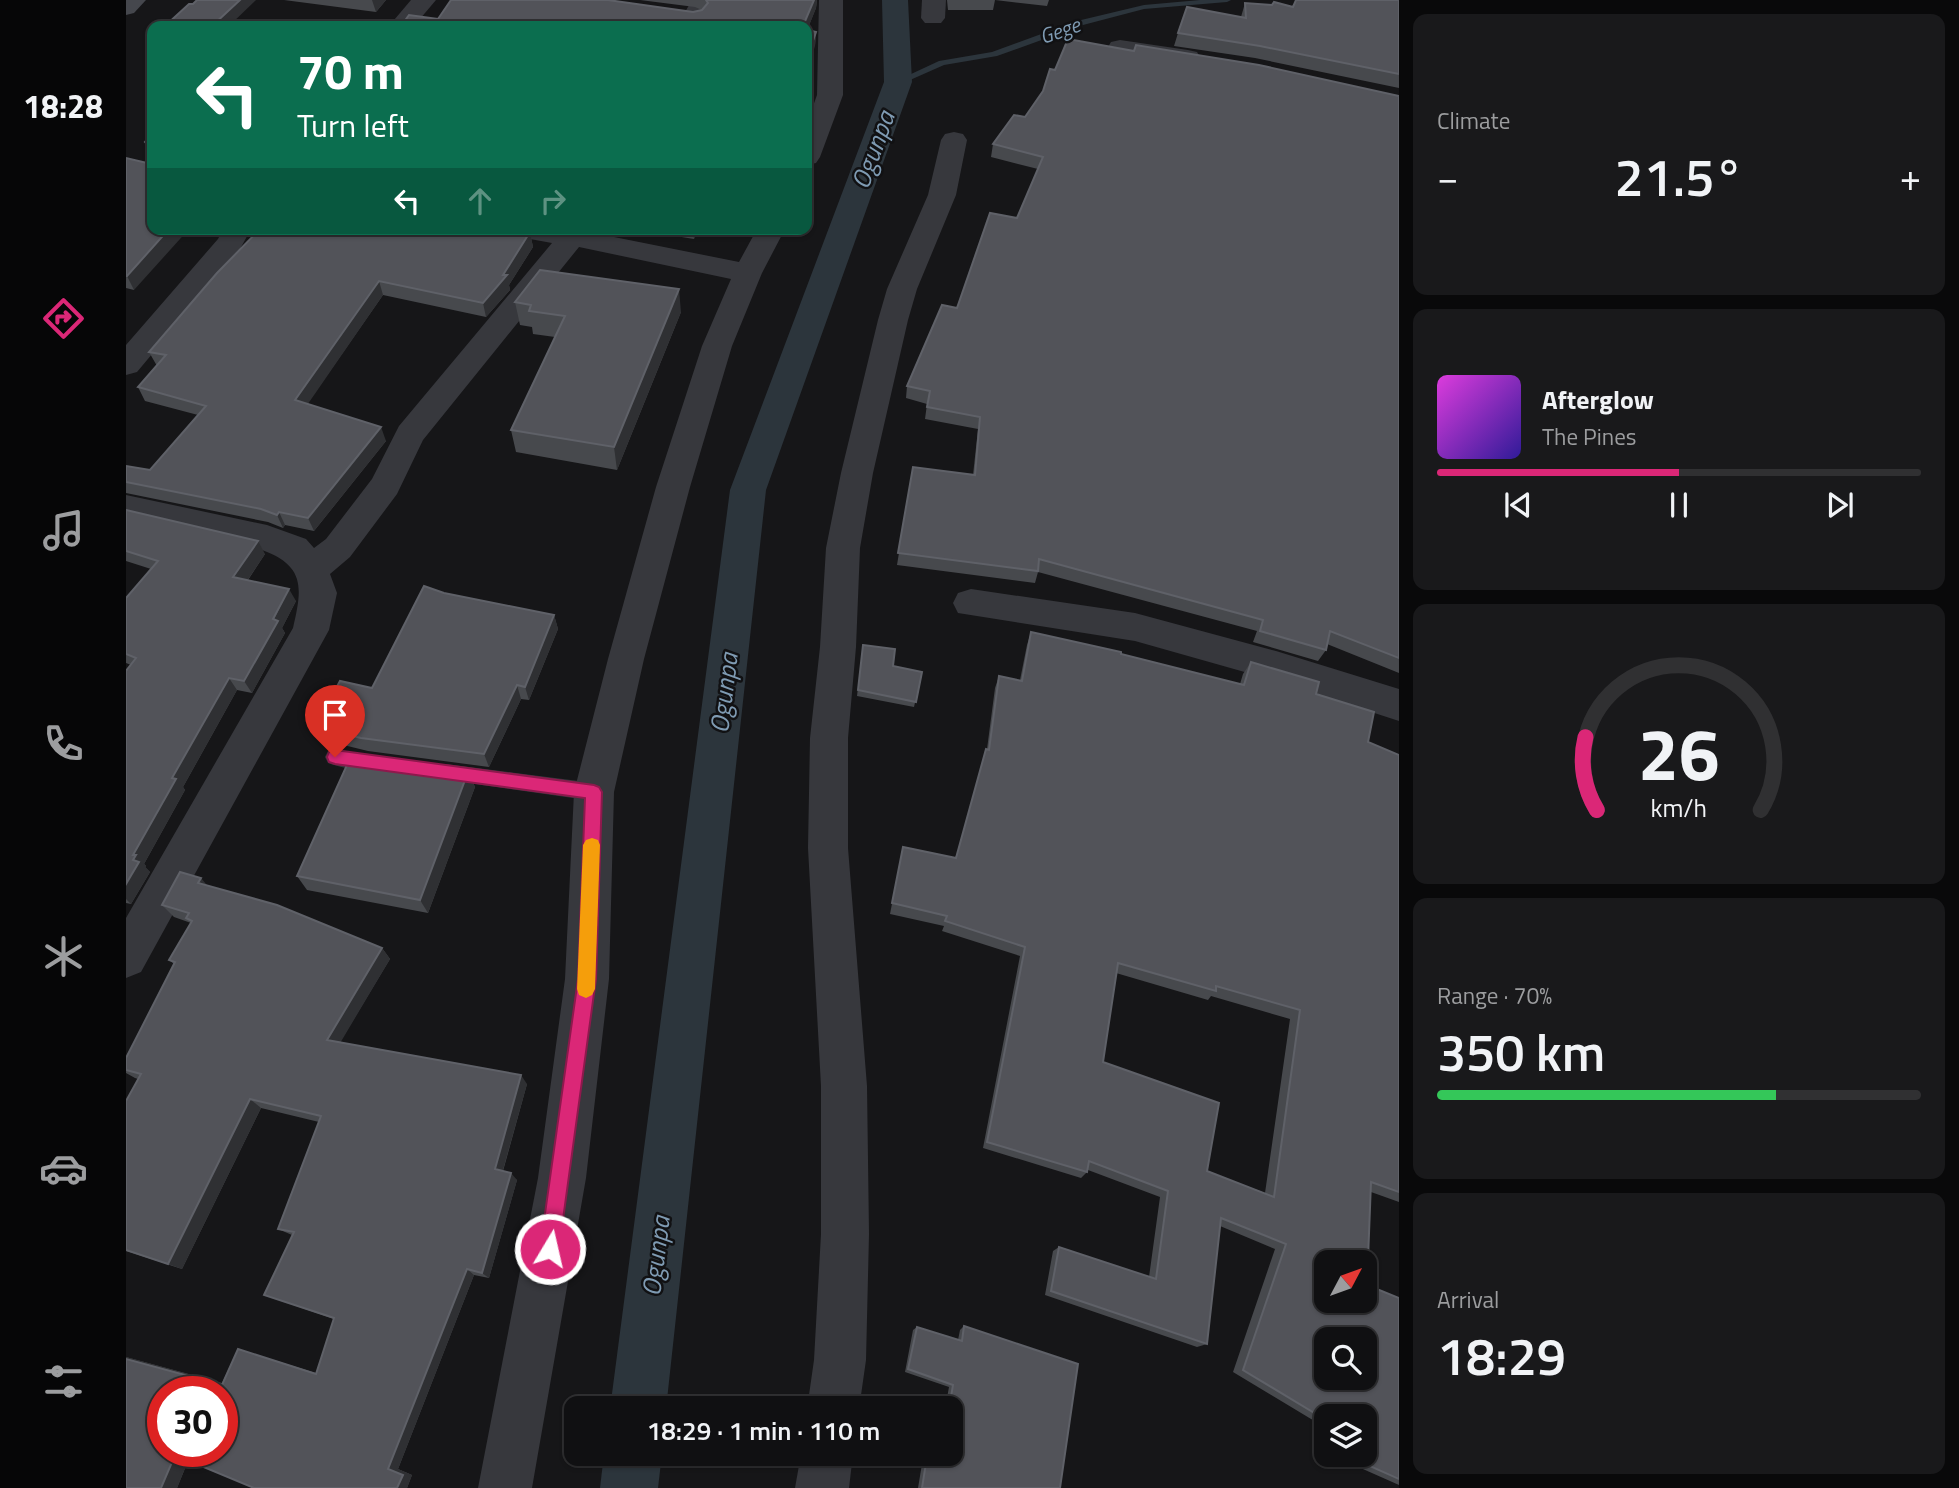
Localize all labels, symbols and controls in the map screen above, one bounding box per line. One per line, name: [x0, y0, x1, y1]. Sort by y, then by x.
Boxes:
water label: Gege: [1035, 8, 1086, 52]
text: 70 m: [297, 33, 404, 108]
icon: left: [182, 49, 273, 140]
text: 18:28: [23, 82, 103, 130]
text: Turn left: [297, 101, 409, 149]
text: Climate: [1437, 103, 1510, 138]
water label: Ogunpa: [840, 104, 905, 194]
text: 21.5°: [1615, 137, 1743, 216]
text: −: [1437, 148, 1458, 206]
text: +: [1900, 148, 1921, 206]
icon: left: [388, 182, 426, 220]
icon: ahead: [461, 182, 499, 220]
icon: right: [534, 182, 572, 220]
icon: directions: [39, 294, 88, 343]
text: Afterglow: [1542, 380, 1654, 419]
text: The Pines: [1542, 419, 1636, 454]
icon: previous: [1499, 486, 1537, 524]
icon: pause: [1660, 486, 1698, 524]
icon: next: [1821, 486, 1859, 524]
icon: music: [39, 506, 88, 555]
water label: Ogunpa: [699, 649, 748, 735]
pin: [305, 685, 365, 757]
icon: arrive: [316, 696, 354, 734]
text: 26: [1638, 698, 1720, 808]
icon: phone: [39, 719, 88, 768]
text: km/h: [1651, 789, 1707, 827]
icon: climate: [39, 932, 88, 981]
text: Range · 70%: [1437, 978, 1552, 1013]
text: 350 km: [1437, 1012, 1605, 1091]
icon: car: [39, 1144, 88, 1193]
position arrow: [513, 1212, 587, 1286]
water label: Ogunpa: [631, 1212, 680, 1298]
north arrow: [1314, 1250, 1377, 1312]
map controls: [1314, 1250, 1377, 1467]
text: Arrival: [1437, 1282, 1499, 1317]
text: 18:29: [1437, 1316, 1566, 1395]
button: search: [1314, 1327, 1377, 1390]
icon: filters: [39, 1357, 88, 1406]
speed limit sign: 30: [147, 1376, 238, 1467]
button: layers: [1314, 1404, 1377, 1467]
text: 18:29 · 1 min · 110 m: [647, 1411, 880, 1450]

